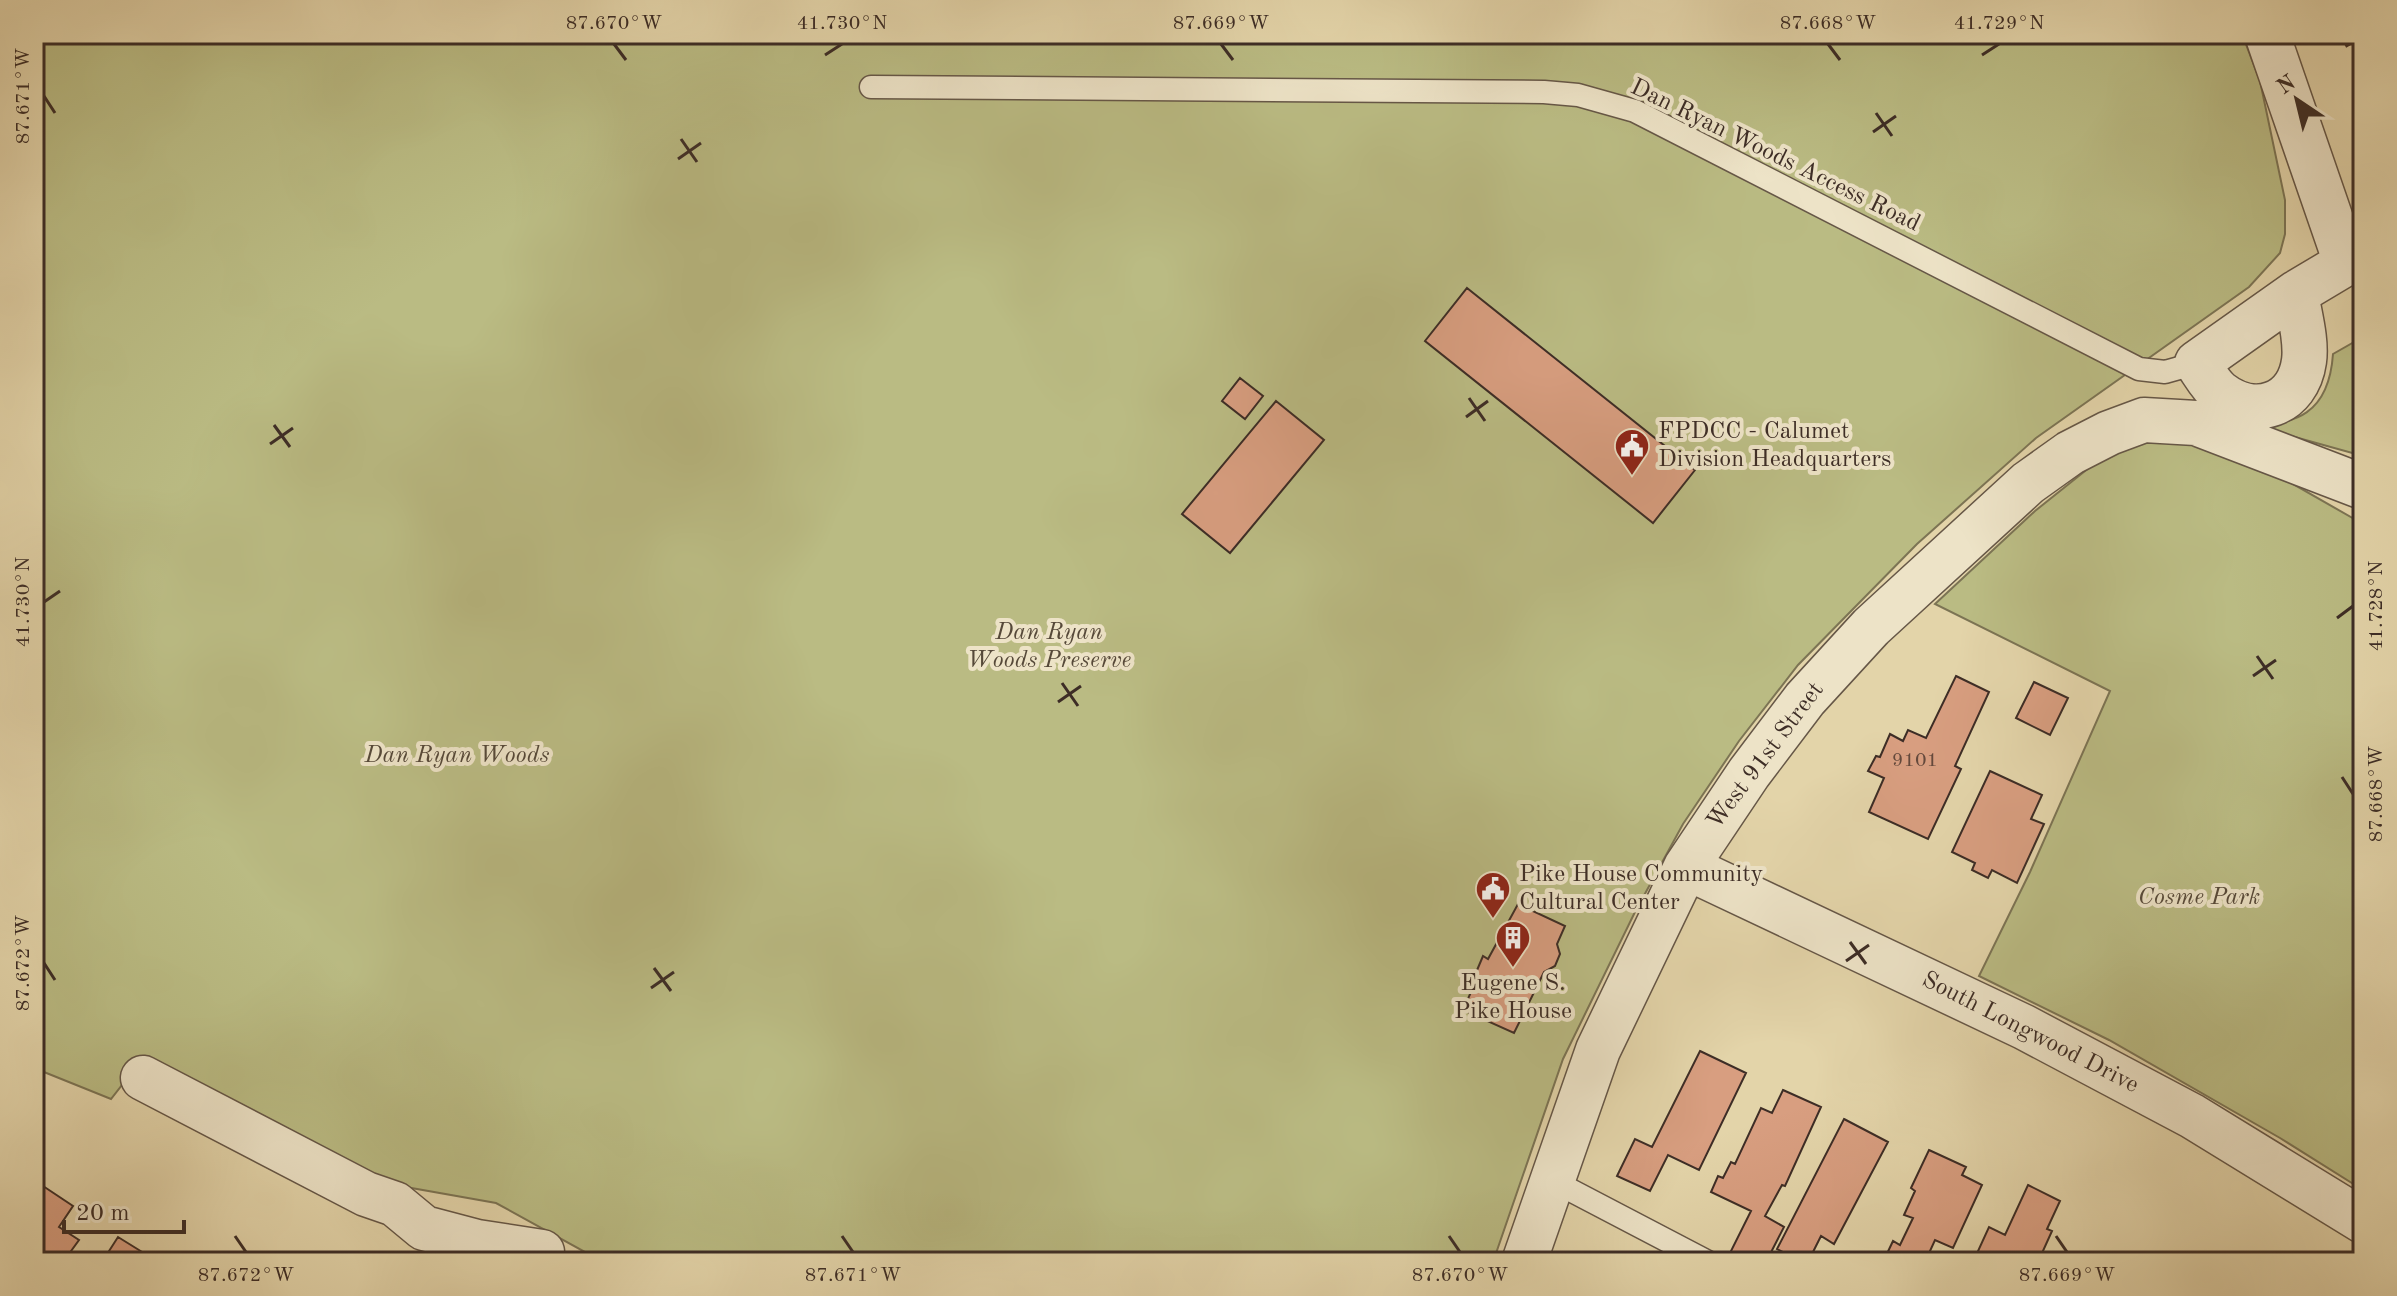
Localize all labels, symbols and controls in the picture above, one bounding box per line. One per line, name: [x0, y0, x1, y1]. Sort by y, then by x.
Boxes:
text: 87.670°W: [566, 14, 662, 34]
text: 41.730°N: [797, 14, 887, 34]
text: 87.669°W: [1173, 14, 1269, 34]
text: 87.668°W: [1780, 14, 1876, 34]
text: 41.729°N: [1954, 14, 2044, 34]
text: 87.671°W: [14, 48, 34, 144]
north arrow: [2257, 60, 2337, 140]
text: N: [2273, 71, 2300, 99]
street label: Dan Ryan Woods Access Road: [1626, 75, 1924, 237]
place label: FPDCC - Calumet Division Headquarters: [1658, 420, 1891, 472]
public building icon: FPDCC - Calumet Division Headquarters: [1613, 427, 1651, 477]
text: 41.730°N: [14, 557, 34, 647]
text: 41.728°N: [2367, 561, 2387, 651]
park label: Dan Ryan Woods Preserve: [967, 621, 1132, 673]
street label: West 91st Street: [1703, 678, 1829, 834]
park label: Dan Ryan Woods: [363, 744, 550, 768]
text: 87.668°W: [2367, 746, 2387, 842]
house number: 9101: [1892, 751, 1938, 771]
place label: Pike House Community Cultural Center: [1519, 863, 1764, 915]
public building icon: Pike House Community Cultural Center: [1474, 870, 1512, 920]
park label: Cosme Park: [2138, 886, 2260, 910]
text: 87.672°W: [14, 915, 34, 1011]
building icon: Eugene S. Pike House: [1494, 919, 1532, 969]
street label: South Longwood Drive: [1918, 968, 2142, 1098]
place label: Eugene S. Pike House: [1454, 972, 1572, 1024]
scale bar: [64, 1184, 184, 1234]
text: 20 m: [76, 1202, 130, 1226]
text: 87.672°W: [198, 1266, 294, 1286]
text: 87.671°W: [805, 1266, 901, 1286]
text: 87.670°W: [1412, 1266, 1508, 1286]
text: 87.669°W: [2019, 1266, 2115, 1286]

